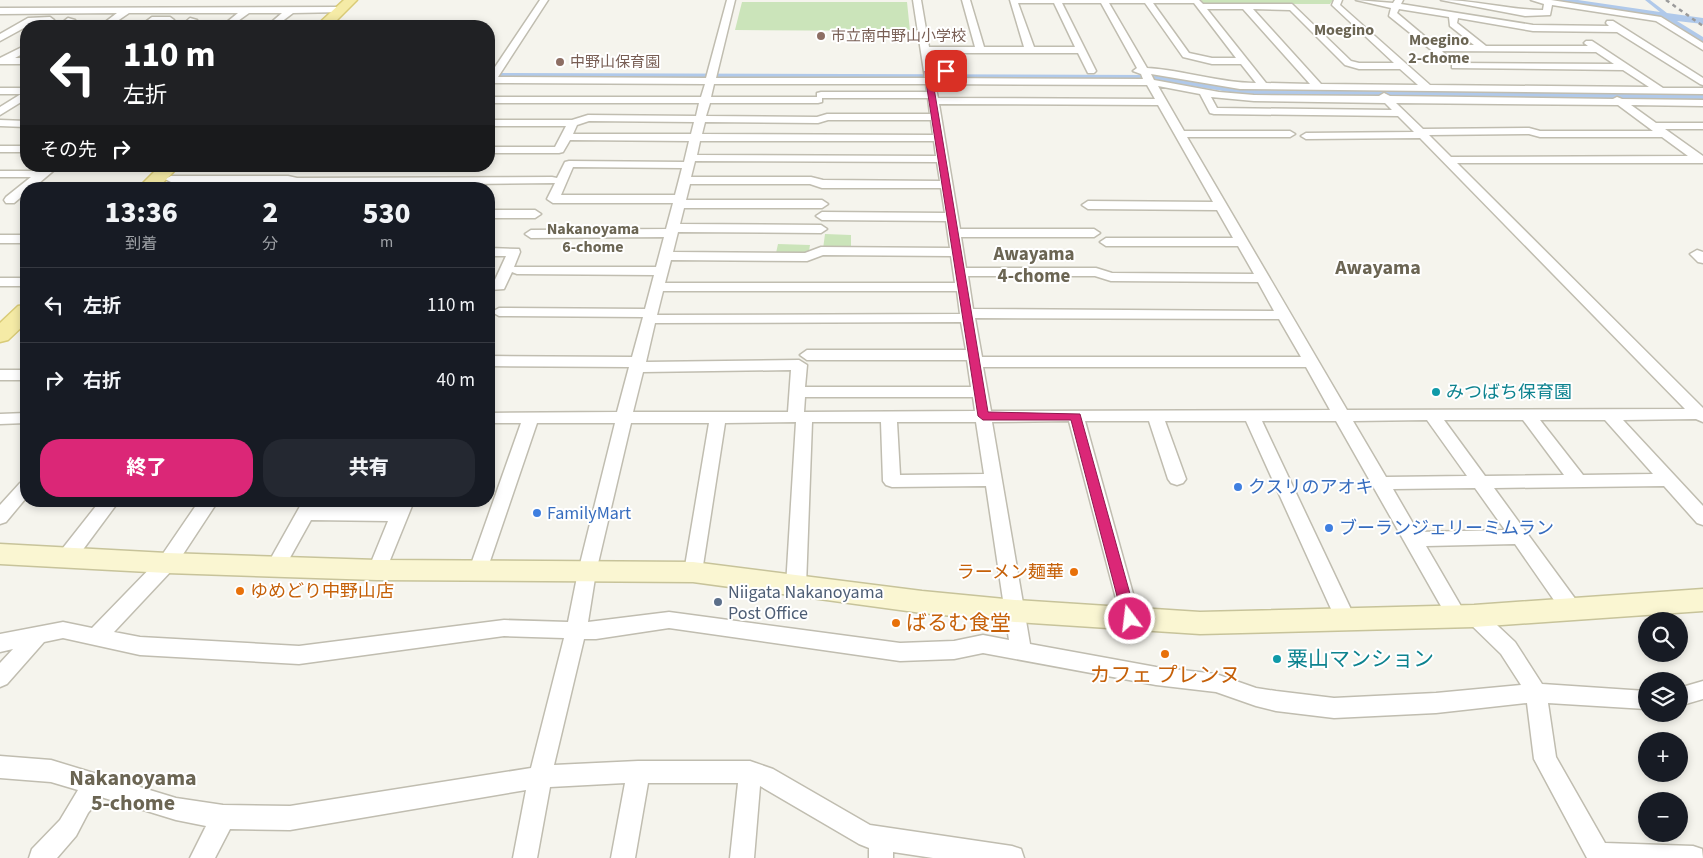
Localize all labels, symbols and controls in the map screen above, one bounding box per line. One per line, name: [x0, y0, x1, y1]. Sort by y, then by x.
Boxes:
district label: Moegino: [1314, 19, 1374, 41]
place label: 市立南中野山小学校: [831, 26, 966, 47]
district label: Moegino 2-chome: [1408, 29, 1470, 69]
text: 110 m: [123, 30, 215, 80]
marker: 市立南中野山小学校: [815, 30, 827, 42]
icon: left: [40, 40, 105, 105]
pin: [925, 50, 967, 92]
place label: 中野山保育園: [570, 52, 660, 73]
marker: 中野山保育園: [554, 56, 566, 68]
icon: arrive: [932, 57, 960, 85]
text: 左折: [123, 79, 167, 111]
icon: right: [107, 135, 135, 163]
text: その先: [40, 137, 97, 164]
text: 13:36: [104, 191, 178, 234]
text: 2: [262, 191, 278, 234]
text: 530: [363, 192, 411, 235]
district label: Nakanoyama 6-chome: [547, 218, 639, 258]
text: m: [380, 231, 393, 253]
text: 到着: [125, 233, 157, 255]
text: 分: [262, 233, 278, 255]
district label: Awayama 4-chome: [992, 241, 1075, 290]
district label: Awayama: [1334, 254, 1421, 282]
icon: left: [40, 291, 68, 319]
text: 110 m: [427, 292, 475, 319]
text: 左折: [83, 293, 121, 320]
icon: right: [40, 366, 68, 394]
text: 40 m: [437, 367, 475, 394]
text: 右折: [83, 368, 121, 395]
place label: みつばち保育園: [1446, 380, 1572, 405]
marker: みつばち保育園: [1430, 386, 1442, 398]
button: 終了: [40, 439, 253, 497]
button: 共有: [263, 439, 475, 497]
place label: クスリのアオキ: [1248, 475, 1373, 500]
marker: クスリのアオキ: [1232, 481, 1244, 493]
place label: FamilyMart: [547, 501, 631, 526]
marker: FamilyMart: [531, 507, 543, 519]
place label: ブーランジェリーミムラン: [1339, 516, 1554, 541]
marker: ブーランジェリーミムラン: [1323, 522, 1335, 534]
place label: ラーメン麺華: [957, 560, 1064, 585]
marker: ラーメン麺華: [1068, 566, 1080, 578]
place label: ゆめどり中野山店: [250, 579, 394, 604]
place label: Niigata Nakanoyama Post Office: [728, 580, 884, 626]
marker: ゆめどり中野山店: [234, 585, 246, 597]
position arrow: [1103, 592, 1155, 644]
marker: Niigata Nakanoyama Post Office: [712, 596, 724, 608]
place label: ばるむ食堂: [906, 608, 1011, 638]
map controls: [1638, 612, 1688, 842]
button: search: [1638, 612, 1688, 662]
marker: ばるむ食堂: [890, 617, 902, 629]
place label: 粟山マンション: [1287, 644, 1434, 674]
marker: カフェ プレンヌ: [1159, 648, 1171, 660]
marker: 粟山マンション: [1271, 653, 1283, 665]
place label: カフェ プレンヌ: [1089, 660, 1241, 690]
button: layers: [1638, 672, 1688, 722]
button: +: [1638, 732, 1688, 782]
district label: Nakanoyama 5-chome: [69, 762, 197, 819]
button: −: [1638, 792, 1688, 842]

